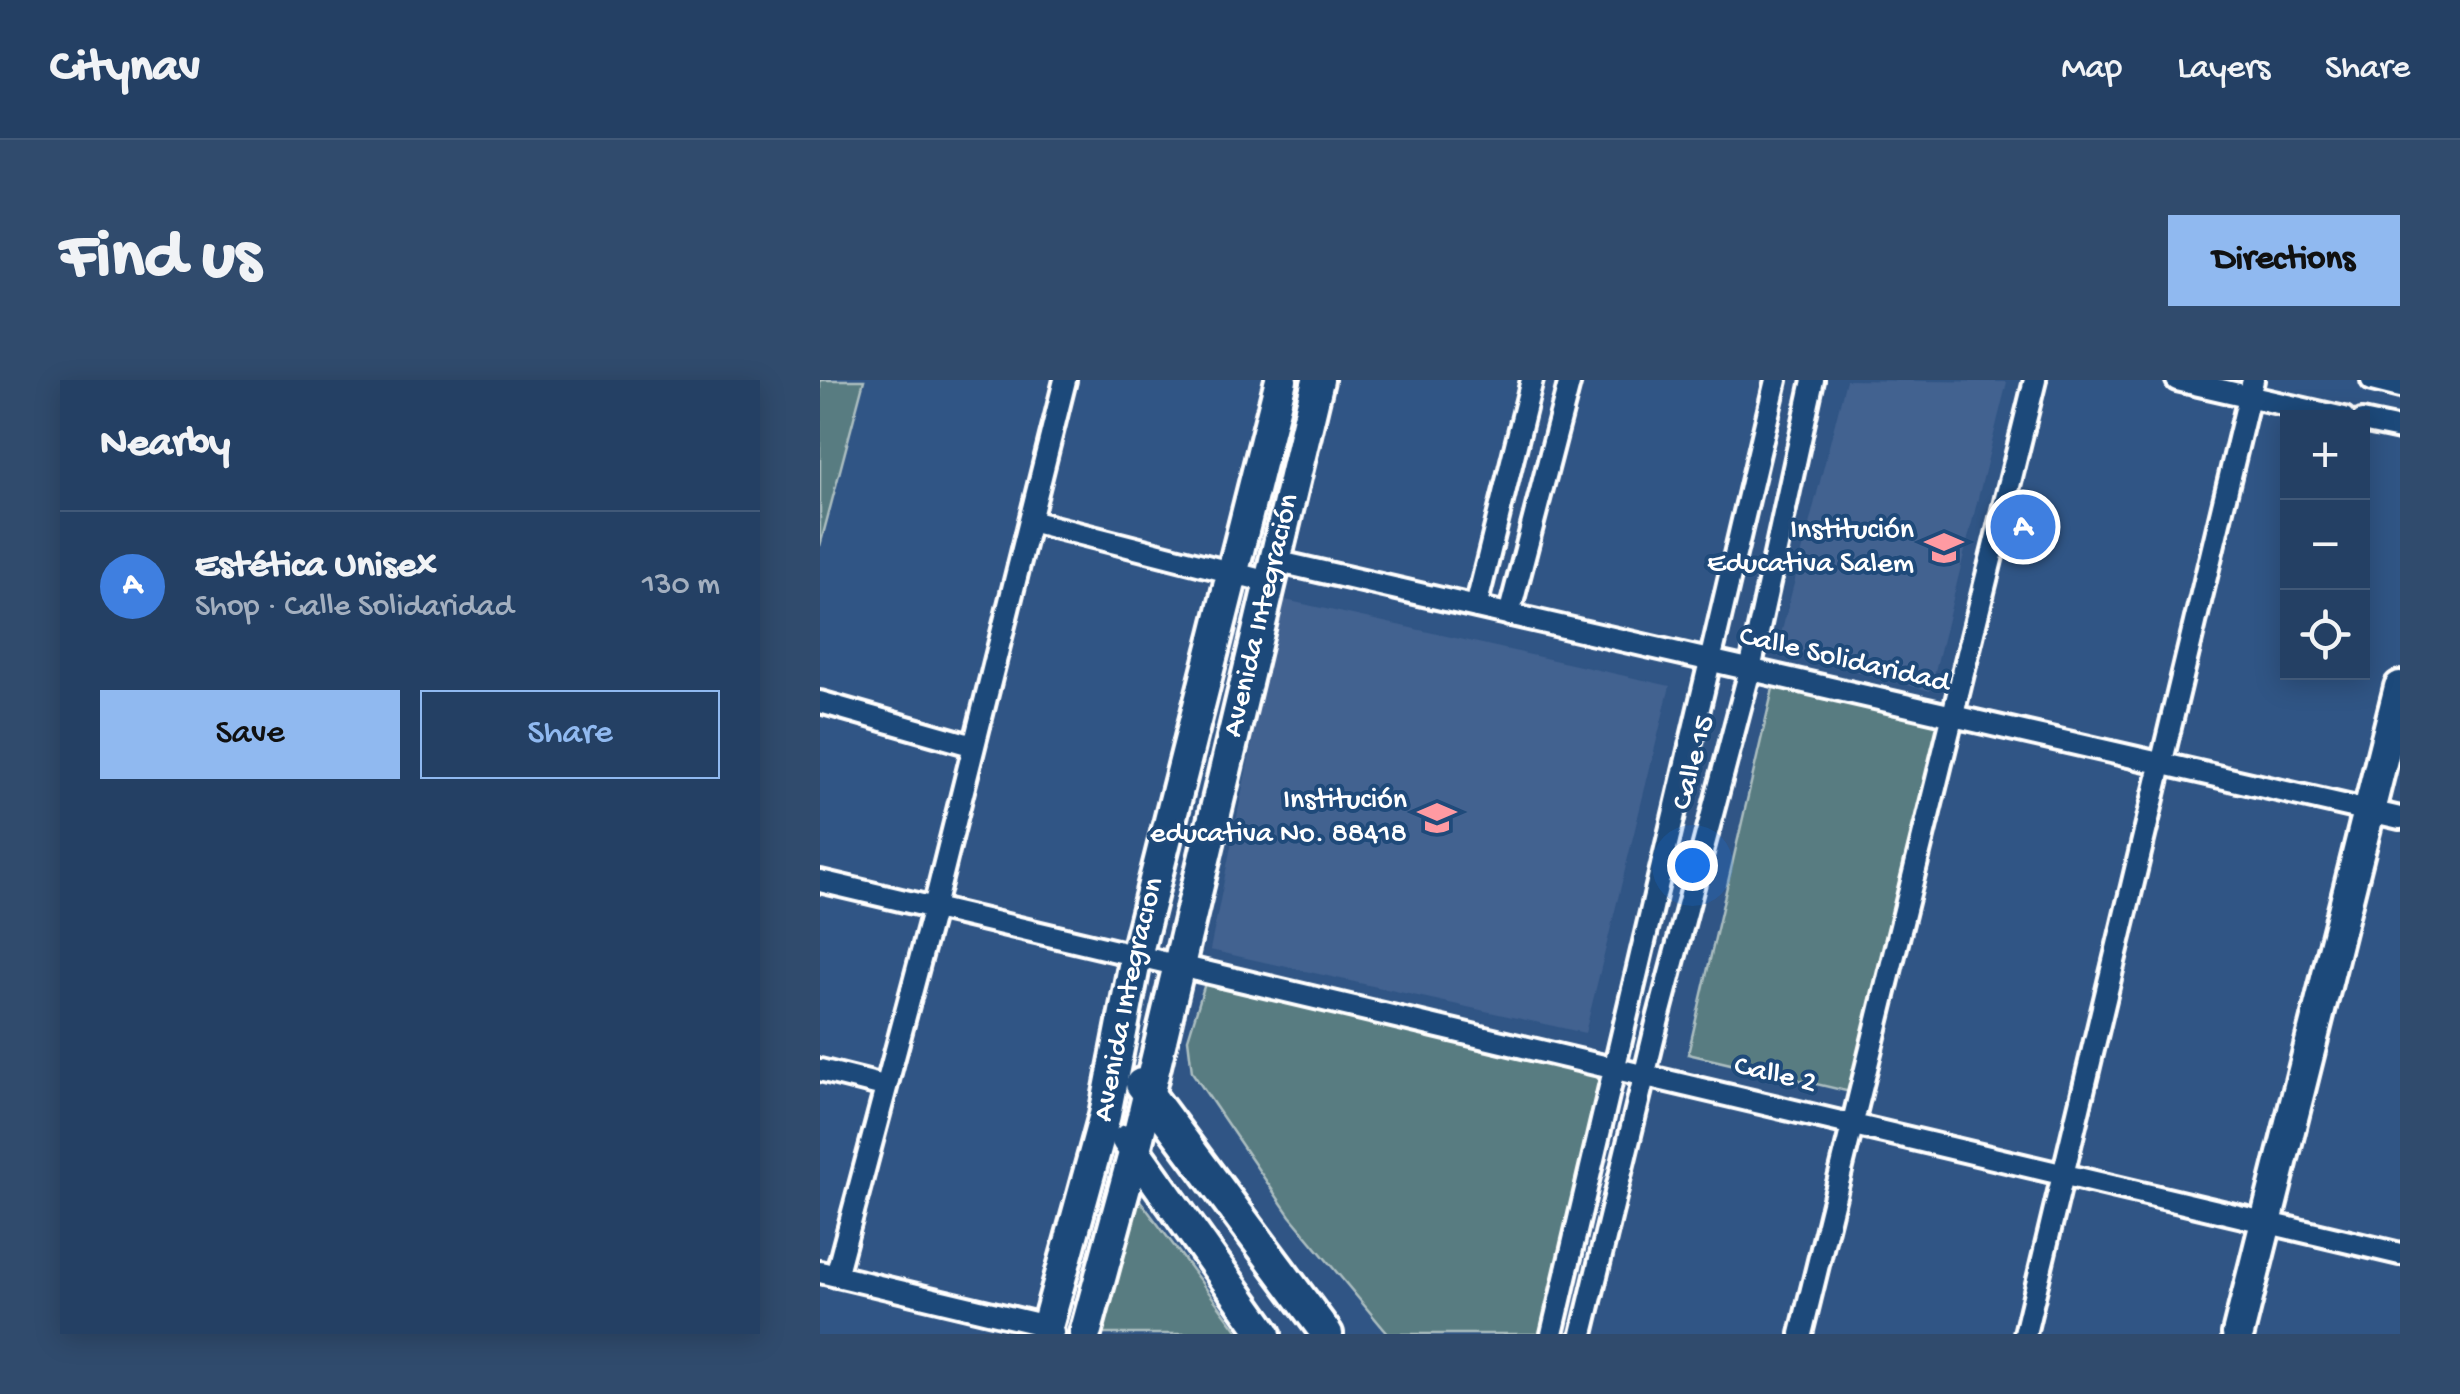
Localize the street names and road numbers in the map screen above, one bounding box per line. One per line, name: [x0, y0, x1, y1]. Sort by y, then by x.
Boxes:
street label: Avenida Integración: [1216, 491, 1308, 741]
street label: Calle Solidaridad: [1736, 620, 1955, 703]
street label: Calle 15: [1666, 712, 1724, 814]
street label: Avenida Integracion: [1087, 874, 1173, 1125]
street label: Calle 2: [1730, 1050, 1820, 1102]

